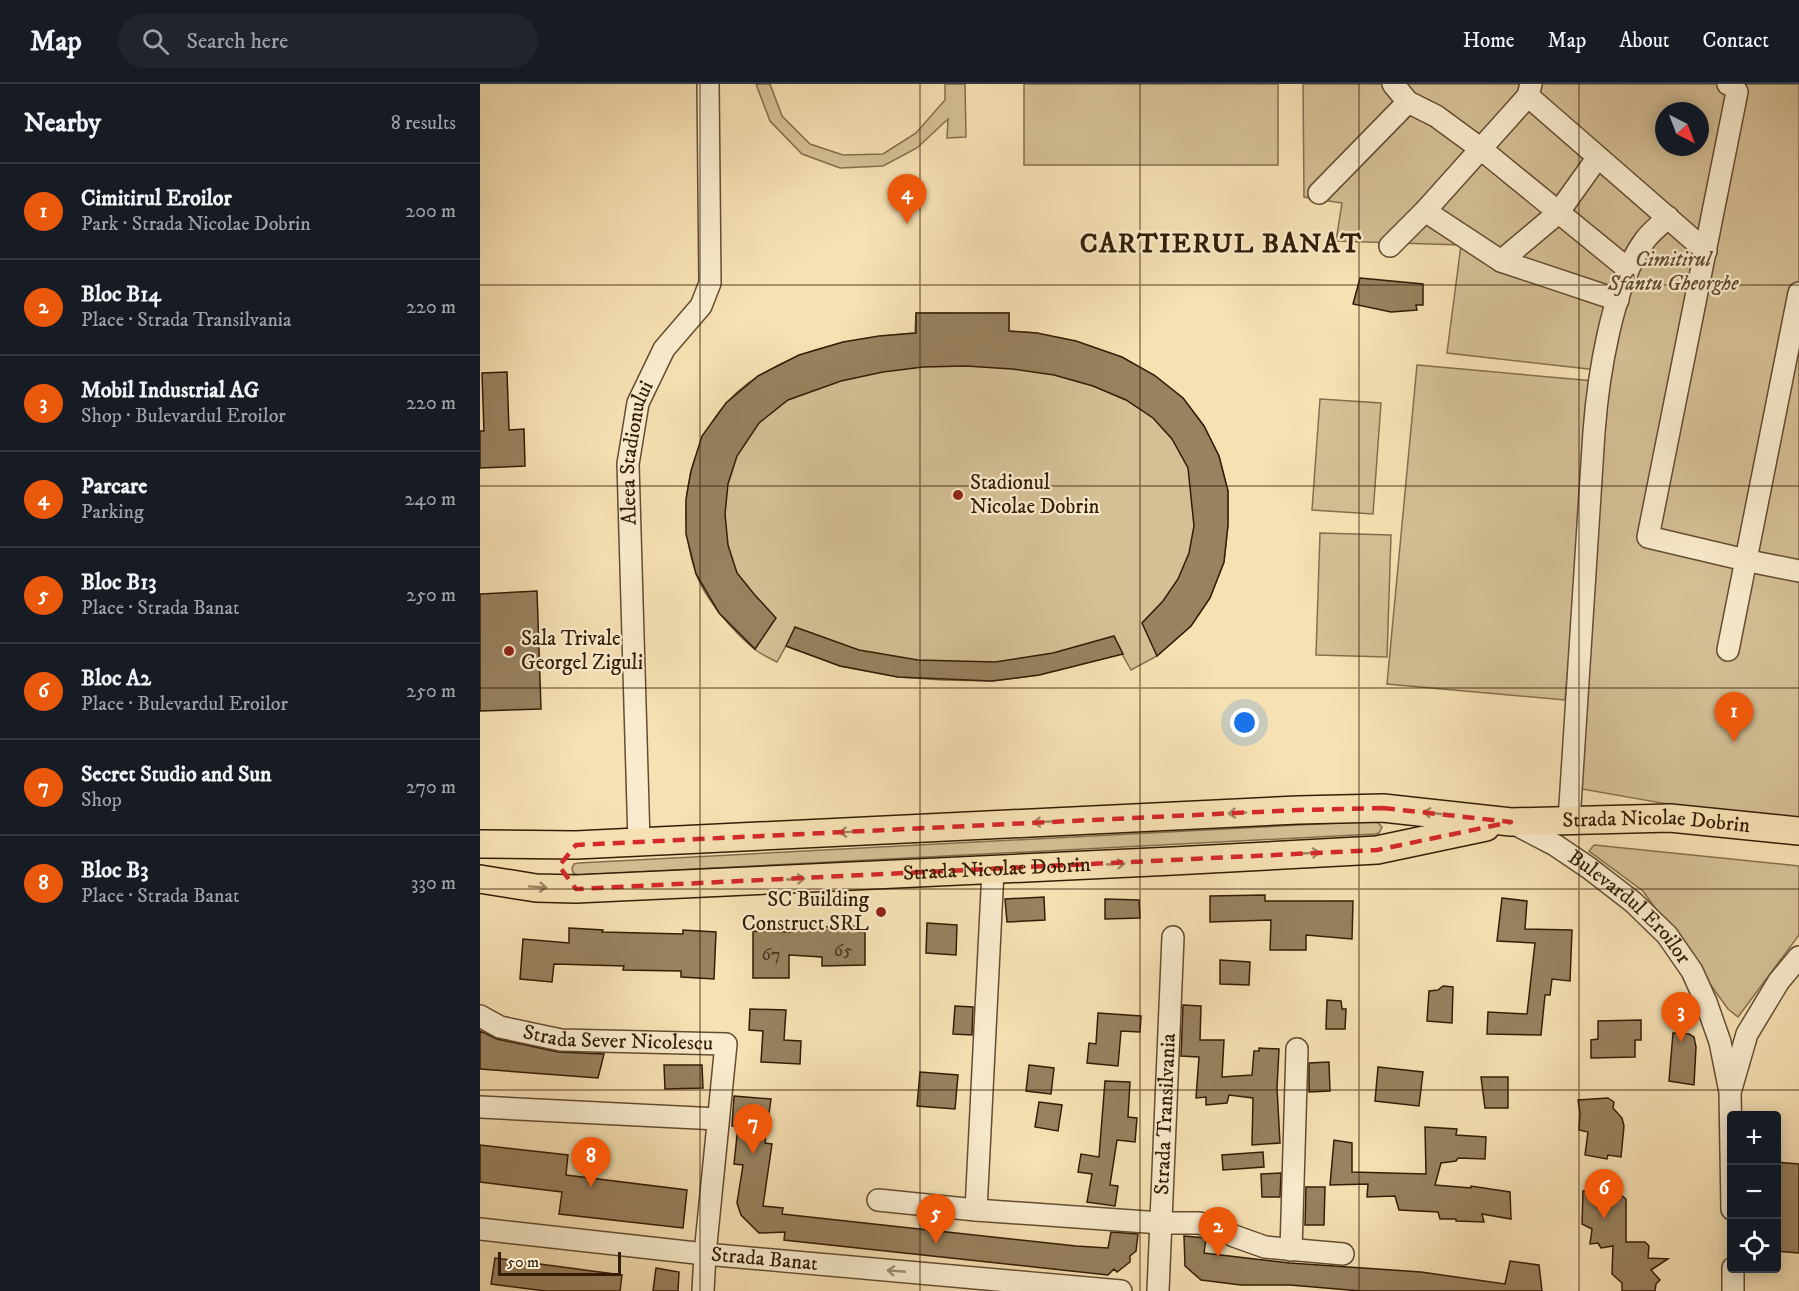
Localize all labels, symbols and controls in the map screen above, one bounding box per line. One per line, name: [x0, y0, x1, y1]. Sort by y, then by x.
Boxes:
search box: [118, 14, 538, 68]
text: Map: [30, 24, 82, 59]
icon: search: [139, 25, 172, 58]
text: Search here: [187, 28, 288, 55]
text: Home: [1463, 28, 1515, 54]
text: Map: [1548, 28, 1586, 54]
text: About: [1619, 28, 1670, 54]
text: Contact: [1703, 28, 1769, 54]
north arrow: [1655, 102, 1709, 156]
text: Nearby: [24, 107, 101, 140]
text: 8 results: [391, 111, 456, 136]
pin: 4: [888, 174, 926, 224]
text: Cimitirul Eroilor: [81, 185, 232, 212]
text: 1: [40, 199, 47, 224]
text: 200 m: [405, 199, 456, 224]
text: Park · Strada Nicolae Dobrin: [81, 212, 311, 237]
district label: CARTIERUL BANAT: [1080, 227, 1362, 261]
park label: Cimitirul Sfântu Gheorghe: [1607, 247, 1739, 297]
text: Bloc B14: [81, 281, 161, 308]
text: 2: [39, 295, 48, 320]
text: 220 m: [406, 295, 456, 320]
text: Place · Strada Transilvania: [81, 308, 291, 333]
text: Mobil Industrial AG: [81, 377, 259, 404]
street label: Aleea Stadionului: [615, 377, 660, 526]
text: 3: [40, 391, 47, 416]
text: 220 m: [406, 391, 456, 416]
text: Shop · Bulevardul Eroilor: [81, 404, 286, 429]
place label: Stadionul Nicolae Dobrin: [970, 470, 1100, 520]
text: Parcare: [81, 473, 147, 500]
text: 4: [38, 487, 49, 512]
text: 240 m: [405, 487, 456, 512]
marker: Stadionul Nicolae Dobrin: [951, 488, 965, 502]
text: Parking: [81, 500, 144, 525]
text: Bloc B13: [81, 569, 156, 596]
text: 5: [39, 583, 48, 608]
text: 250 m: [406, 583, 456, 608]
text: Place · Strada Banat: [81, 596, 239, 621]
place label: Sala Trivale Georgel Ziguli: [521, 626, 643, 676]
marker: Sala Trivale Georgel Ziguli: [502, 644, 516, 658]
text: Bloc A2: [81, 665, 151, 692]
text: 6: [38, 679, 49, 704]
text: 250 m: [406, 679, 456, 704]
text: Place · Bulevardul Eroilor: [81, 692, 288, 717]
pin: 1: [1714, 692, 1754, 742]
your location: [1230, 708, 1259, 737]
text: Secret Studio and Sun: [81, 761, 272, 788]
text: 7: [38, 775, 49, 800]
text: 270 m: [406, 775, 456, 800]
text: Shop: [81, 788, 122, 813]
street label: Strada Nicolae Dobrin: [1562, 805, 1751, 839]
one-way arrow: [1422, 807, 1442, 818]
one-way arrow: [1228, 808, 1248, 819]
one-way arrow: [1033, 817, 1053, 828]
one-way arrow: [838, 826, 858, 837]
street label: Bulevardul Eroilor: [1563, 844, 1696, 969]
one-way arrow: [1300, 848, 1320, 859]
street label: Strada Nicolae Dobrin: [902, 852, 1091, 887]
text: Bloc B3: [81, 857, 148, 884]
one-way arrow: [1106, 859, 1126, 870]
text: 8: [38, 871, 49, 896]
text: 330 m: [411, 871, 456, 896]
one-way arrow: [785, 874, 805, 885]
one-way arrow: [527, 882, 547, 893]
text: Place · Strada Banat: [81, 884, 239, 909]
place label: SC Building Construct SRL: [742, 887, 870, 937]
marker: SC Building Construct SRL: [874, 905, 888, 919]
house number: 65: [834, 940, 852, 962]
house number: 67: [762, 944, 780, 966]
pin: 3: [1662, 992, 1700, 1042]
street label: Strada Sever Nicolescu: [521, 1019, 713, 1057]
street label: Strada Transilvania: [1149, 1033, 1182, 1196]
pin: 7: [734, 1104, 772, 1154]
map controls: [1727, 1111, 1781, 1273]
button: +: [1727, 1111, 1781, 1165]
pin: 8: [572, 1138, 610, 1187]
button: −: [1727, 1165, 1781, 1219]
pin: 6: [1584, 1170, 1624, 1219]
pin: 5: [916, 1194, 956, 1244]
pin: 2: [1198, 1208, 1238, 1257]
button: locate: [1727, 1219, 1781, 1273]
street label: Strada Banat: [710, 1242, 819, 1277]
scale bar: [498, 1249, 621, 1276]
text: 50 m: [507, 1252, 539, 1272]
one-way arrow: [886, 1265, 906, 1276]

